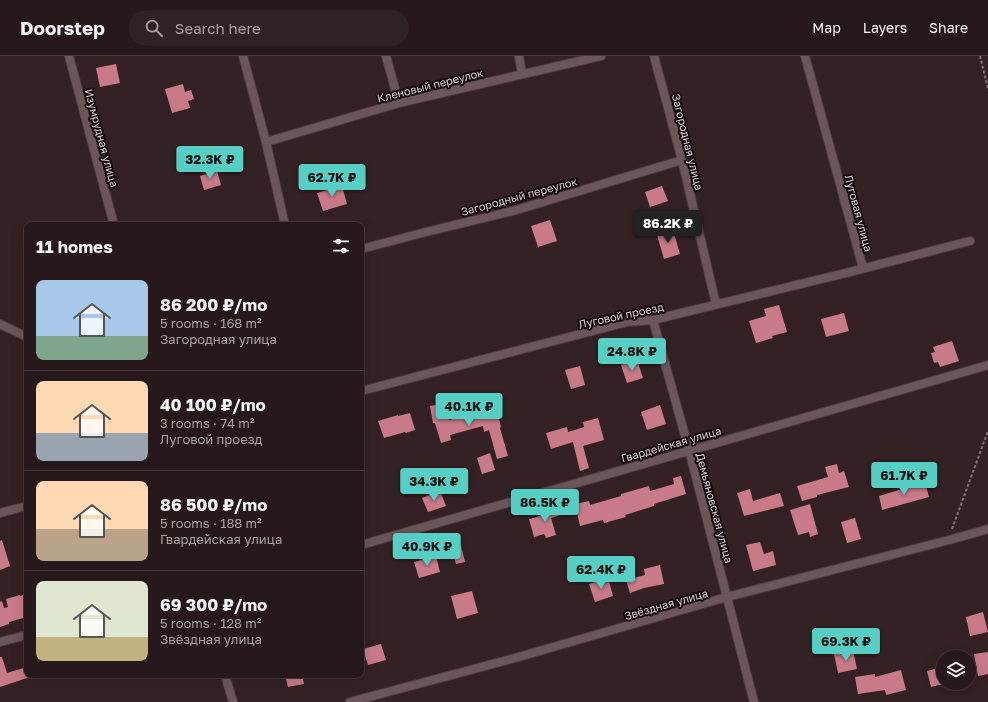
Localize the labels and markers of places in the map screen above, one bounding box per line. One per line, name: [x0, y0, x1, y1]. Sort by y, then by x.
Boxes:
pin: 32.3K ₽: [173, 146, 247, 180]
pin: 62.7K ₽: [295, 164, 369, 198]
pin: 86.2K ₽: [631, 210, 705, 244]
pin: 24.8K ₽: [595, 338, 669, 372]
pin: 40.1K ₽: [432, 393, 506, 427]
pin: 61.7K ₽: [867, 462, 941, 496]
pin: 34.3K ₽: [397, 468, 471, 502]
pin: 86.5K ₽: [508, 489, 582, 523]
pin: 40.9K ₽: [390, 533, 464, 567]
pin: 62.4K ₽: [564, 556, 638, 590]
pin: 69.3K ₽: [809, 628, 883, 662]

